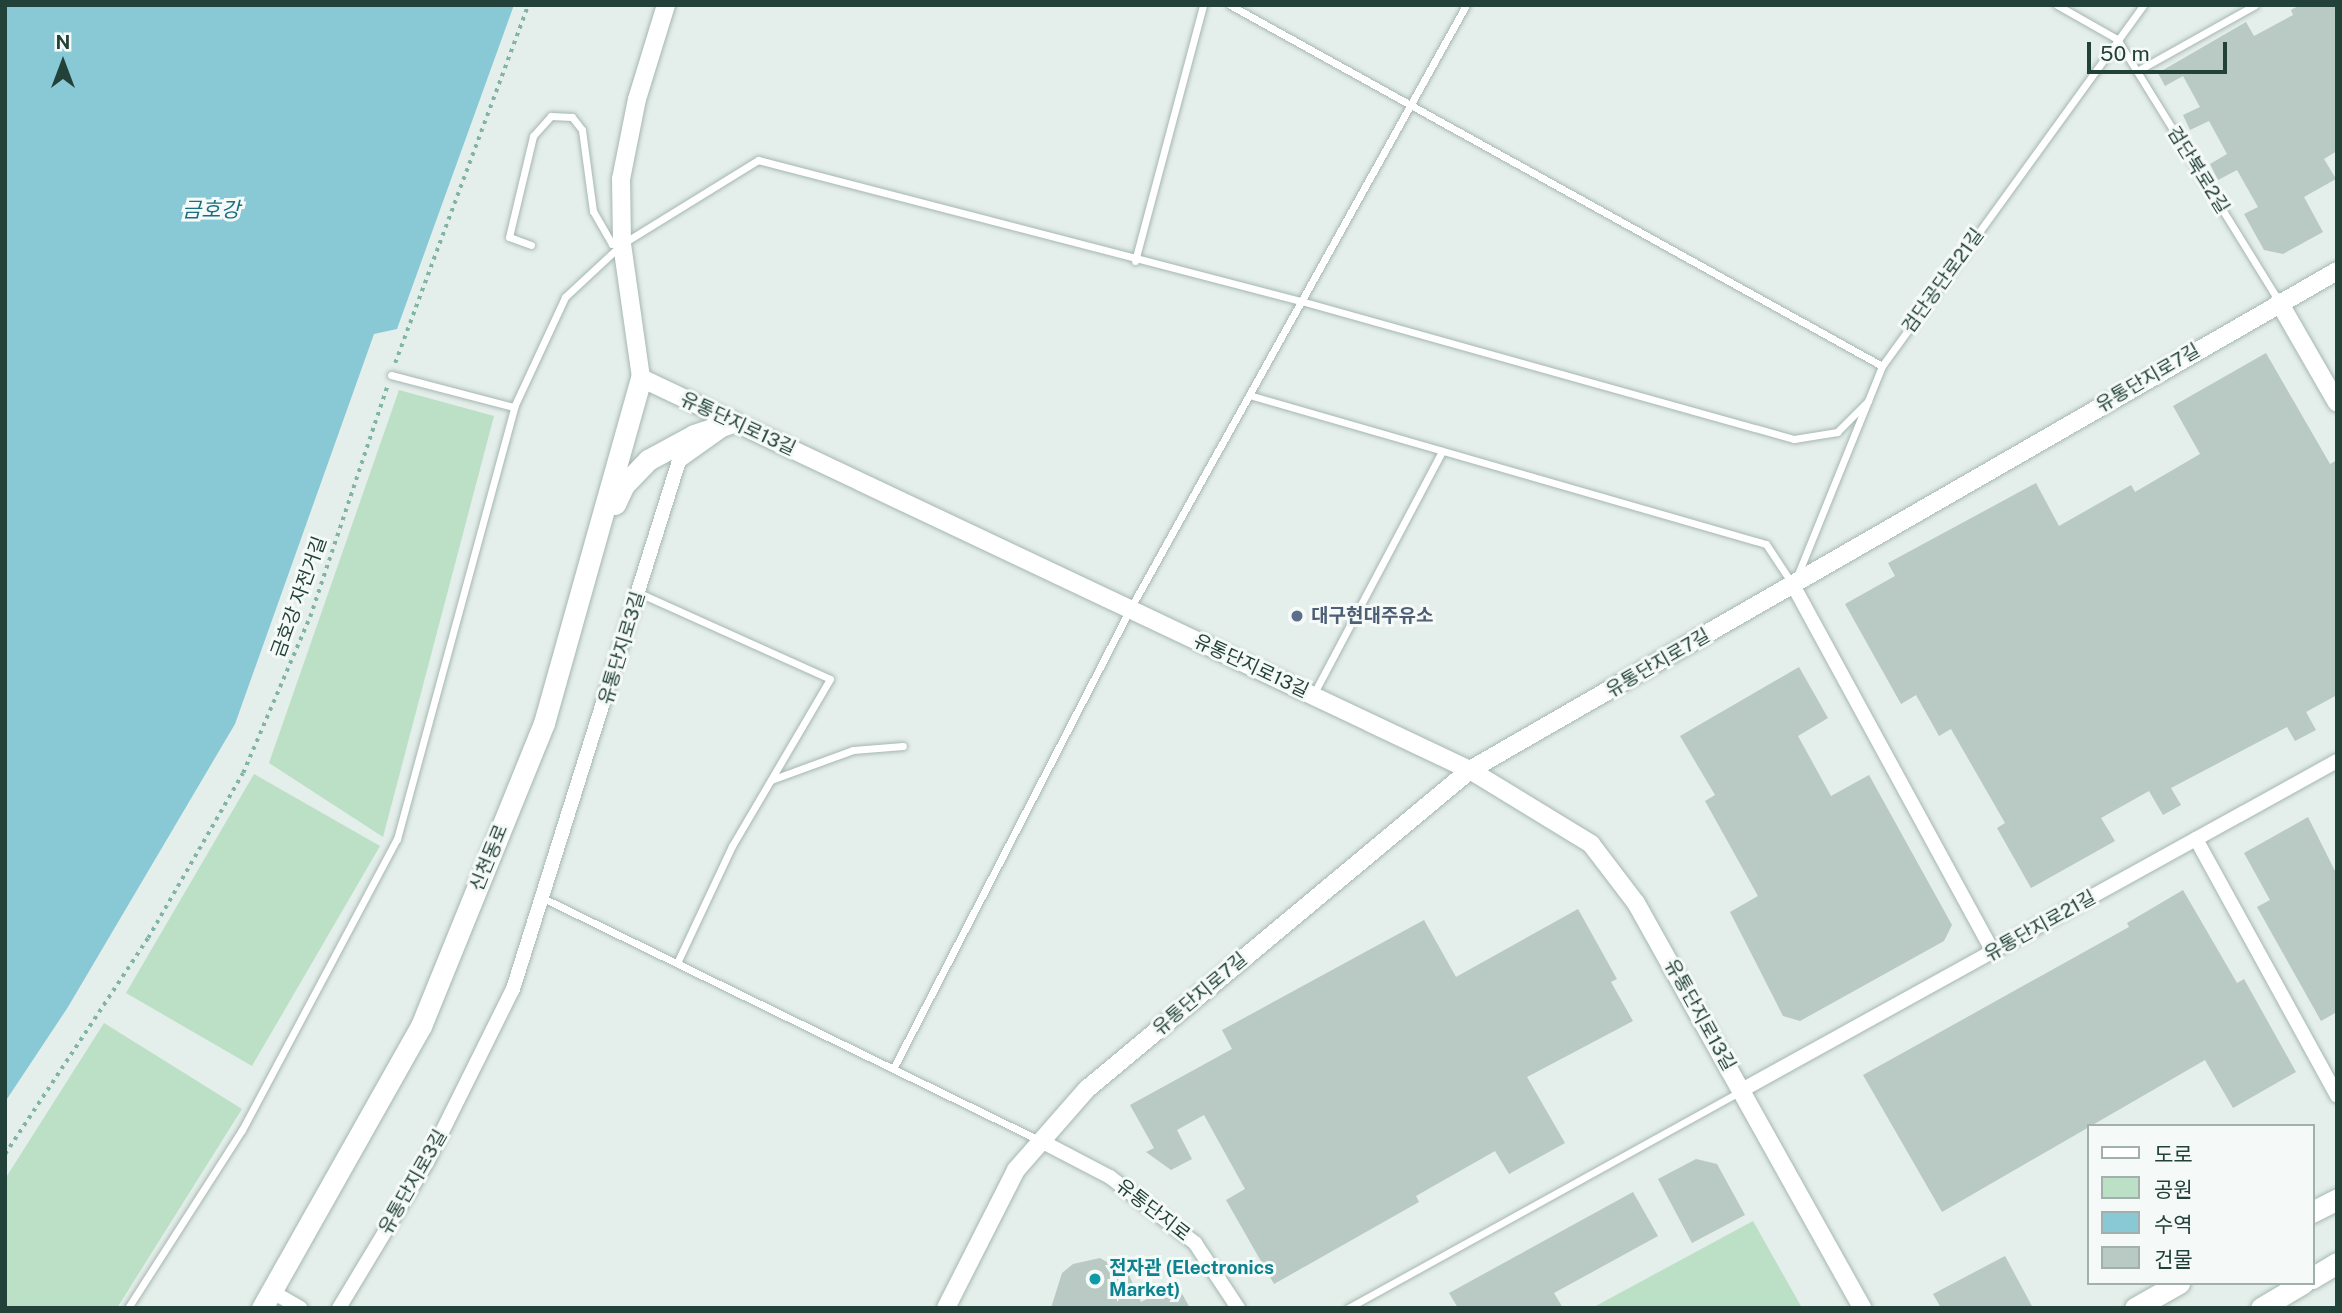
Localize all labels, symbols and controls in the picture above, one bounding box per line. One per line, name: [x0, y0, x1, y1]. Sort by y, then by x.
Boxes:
north arrow: [28, 28, 98, 98]
scale bar: [2090, 28, 2230, 72]
text: N: [56, 31, 70, 53]
text: 50 m: [2100, 41, 2150, 66]
street label: 검단북로2길: [2162, 122, 2234, 218]
water label: 금호강: [182, 197, 240, 223]
street label: 검단공단로21길: [1897, 224, 1989, 338]
street label: 유통단지로7길: [2092, 339, 2204, 417]
street label: 유통단지로13길: [677, 387, 799, 461]
street label: 금호강 자전거길: [267, 533, 331, 661]
street label: 유통단지로3길: [594, 589, 650, 707]
place label: 대구현대주유소: [1311, 605, 1433, 627]
marker: 대구현대주유소: [1289, 608, 1305, 624]
street label: 유통단지로7길: [1602, 624, 1714, 702]
street label: 유통단지로13길: [1190, 629, 1312, 703]
street label: 신천동로: [465, 821, 513, 895]
street label: 유통단지로21길: [1980, 886, 2100, 966]
street label: 유통단지로7길: [1148, 948, 1252, 1040]
street label: 유통단지로13길: [1660, 955, 1740, 1075]
legend: [2086, 1124, 2314, 1285]
street label: 유통단지로3길: [374, 1126, 452, 1238]
text: 도로: [2154, 1142, 2193, 1167]
street label: 유통단지로: [1112, 1174, 1194, 1246]
text: 공원: [2154, 1177, 2193, 1202]
text: 수역: [2154, 1212, 2193, 1237]
text: 건물: [2154, 1247, 2193, 1272]
place label: 전자관 (Electronics Market): [1109, 1257, 1274, 1301]
marker: 전자관 (Electronics Market): [1087, 1271, 1103, 1287]

